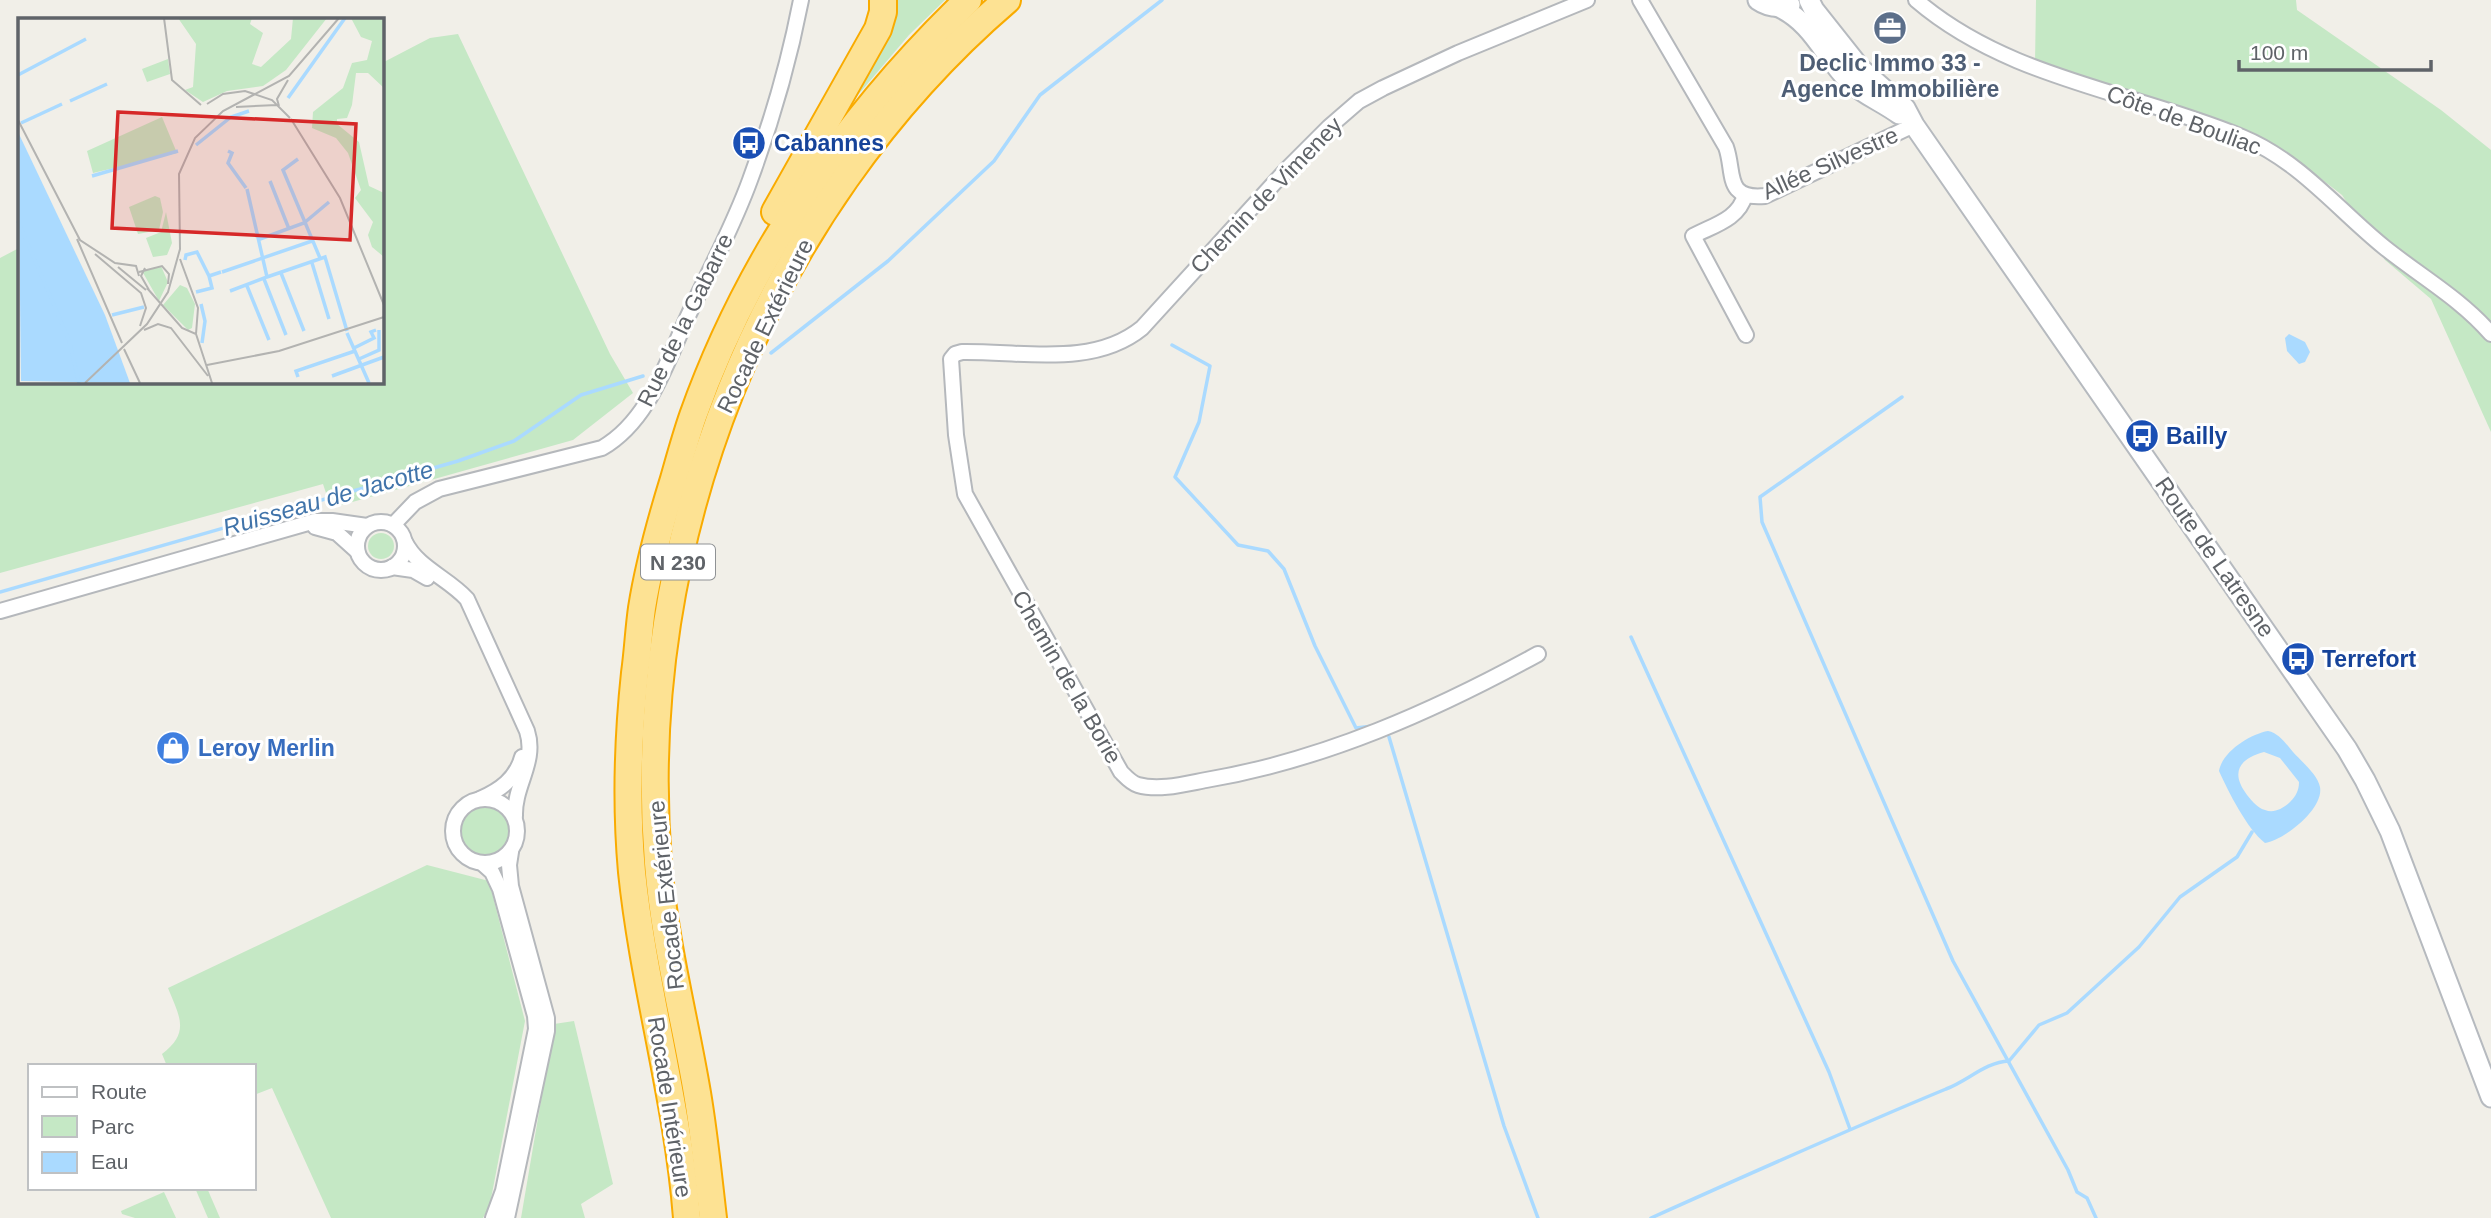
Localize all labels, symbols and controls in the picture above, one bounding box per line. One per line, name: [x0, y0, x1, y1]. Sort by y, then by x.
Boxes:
office icon: Declic Immo 33 - Agence Immobilière: [1871, 9, 1909, 47]
inset map: [18, 18, 383, 383]
scale bar: [2239, 28, 2432, 72]
text: 100 m: [2250, 41, 2308, 64]
place label: Declic Immo 33 - Agence Immobilière: [1781, 50, 1999, 102]
street label: Côte de Bouliac: [2103, 80, 2265, 160]
street label: Chemin de Vimeney: [1185, 111, 1347, 278]
street label: Allée Silvestre: [1758, 121, 1902, 205]
bus stop icon: Cabannes: [730, 124, 768, 162]
place label: Cabannes: [774, 130, 884, 156]
street label: Rue de la Gabarre: [632, 229, 738, 411]
street label: Rocade Extérieure: [712, 235, 818, 417]
bus stop icon: Bailly: [2123, 417, 2161, 455]
place label: Bailly: [2166, 423, 2228, 449]
water label: Ruisseau de Jacotte: [220, 455, 436, 541]
street label: Route de Latresne: [2150, 472, 2280, 642]
road number: N 230: [641, 544, 715, 580]
street label: Chemin de la Borie: [1007, 586, 1127, 768]
bus stop icon: Terrefort: [2279, 640, 2317, 678]
place label: Terrefort: [2322, 646, 2416, 672]
shop icon: Leroy Merlin: [154, 729, 192, 767]
place label: Leroy Merlin: [198, 735, 335, 761]
street label: Rocade Extérieure: [643, 799, 689, 991]
street label: Rocade Intérieure: [643, 1015, 697, 1199]
legend: [28, 1064, 256, 1190]
text: Route: [91, 1080, 147, 1103]
text: Parc: [91, 1115, 134, 1138]
text: Eau: [91, 1150, 128, 1173]

